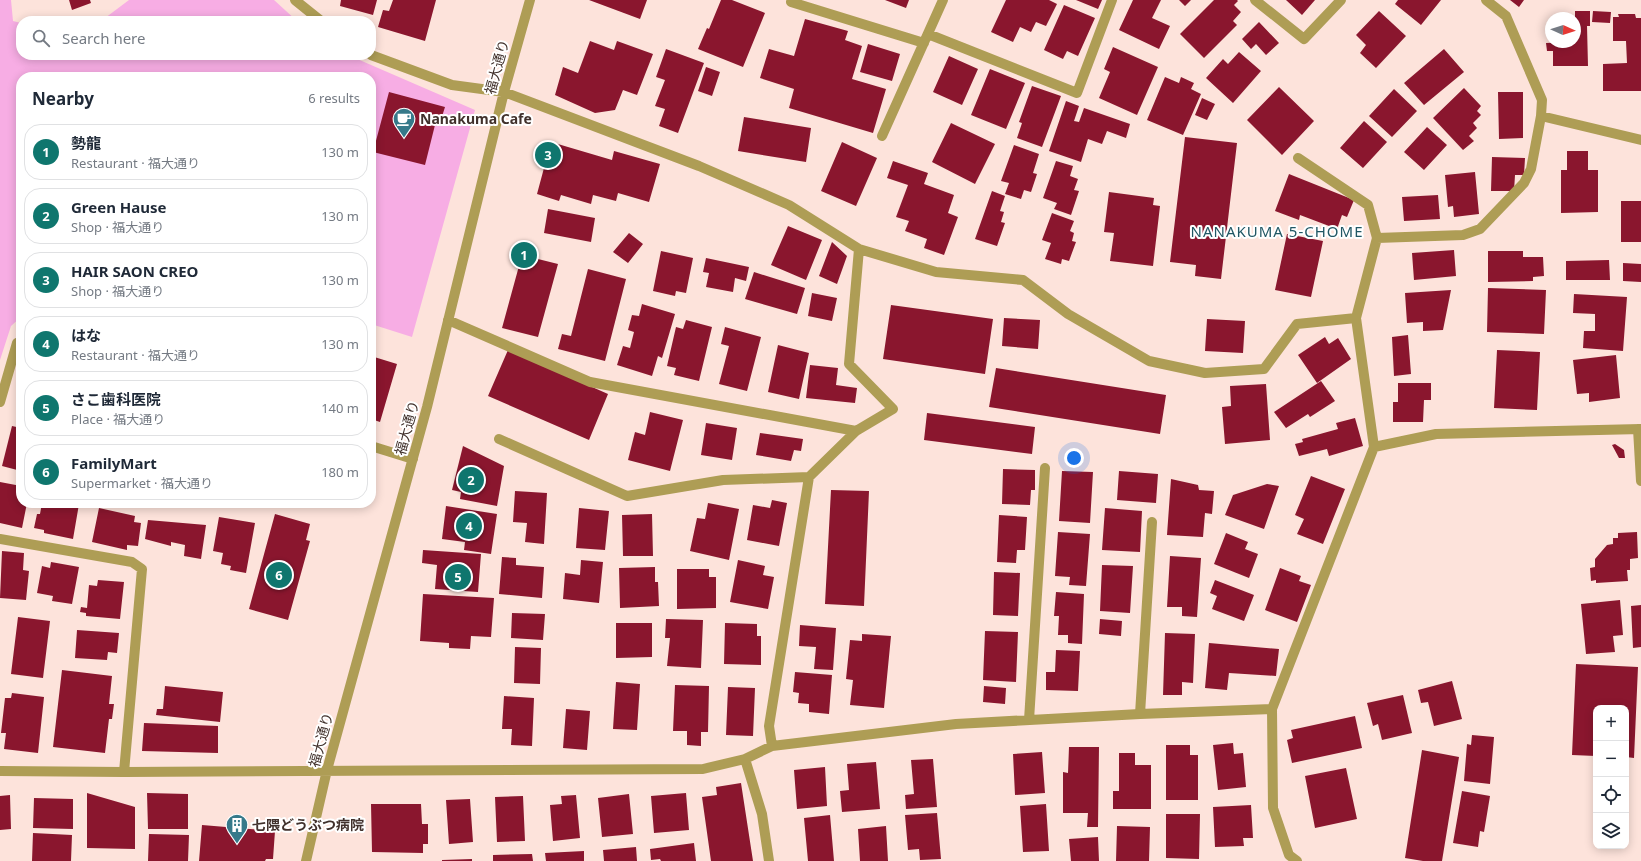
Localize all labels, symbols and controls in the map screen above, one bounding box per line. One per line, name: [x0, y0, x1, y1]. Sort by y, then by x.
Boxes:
north arrow: [1545, 12, 1581, 48]
search box: [16, 16, 376, 60]
icon: search: [30, 27, 52, 49]
text: Search here: [62, 28, 145, 48]
street label: 福大通り: [480, 37, 513, 96]
text: Nearby: [32, 87, 94, 110]
text: 6 results: [308, 89, 360, 107]
cafe icon: Nanakuma Cafe: [391, 106, 417, 139]
place label: Nanakuma Cafe: [420, 109, 532, 128]
text: 勢龍: [71, 133, 101, 153]
pin: 3: [535, 140, 561, 170]
text: 1: [42, 143, 50, 161]
text: 130 m: [321, 143, 359, 161]
text: Restaurant · 福大通り: [71, 154, 200, 172]
text: Green Hause: [71, 197, 167, 217]
text: 2: [42, 207, 50, 225]
text: 130 m: [321, 207, 359, 225]
text: Shop · 福大通り: [71, 218, 164, 236]
district label: NANAKUMA 5-CHOME: [1191, 221, 1363, 241]
pin: 1: [511, 240, 537, 270]
text: HAIR SAON CREO: [71, 261, 198, 281]
text: 3: [42, 271, 50, 289]
text: 130 m: [321, 271, 359, 289]
text: Shop · 福大通り: [71, 282, 164, 300]
text: はな: [71, 325, 101, 345]
text: 4: [42, 335, 50, 353]
text: 130 m: [321, 335, 359, 353]
text: Restaurant · 福大通り: [71, 346, 200, 364]
text: さこ歯科医院: [71, 389, 161, 409]
street label: 福大通り: [390, 398, 423, 457]
text: 5: [42, 399, 50, 417]
text: 140 m: [321, 399, 359, 417]
text: Place · 福大通り: [71, 410, 165, 428]
your location: [1064, 448, 1084, 468]
text: FamilyMart: [71, 453, 157, 473]
text: 6: [42, 463, 50, 481]
text: 180 m: [321, 463, 359, 481]
pin: 2: [458, 465, 484, 495]
text: Supermarket · 福大通り: [71, 474, 213, 492]
pin: 4: [456, 511, 482, 541]
pin: 6: [266, 560, 292, 590]
pin: 5: [445, 562, 471, 592]
map controls: [1593, 705, 1629, 849]
button: +: [1593, 705, 1629, 741]
street label: 福大通り: [304, 710, 337, 769]
button: −: [1593, 741, 1629, 777]
button: locate: [1593, 777, 1629, 813]
building icon: 七隈どうぶつ病院: [224, 812, 250, 845]
button: layers: [1593, 813, 1629, 849]
place label: 七隈どうぶつ病院: [252, 815, 364, 834]

